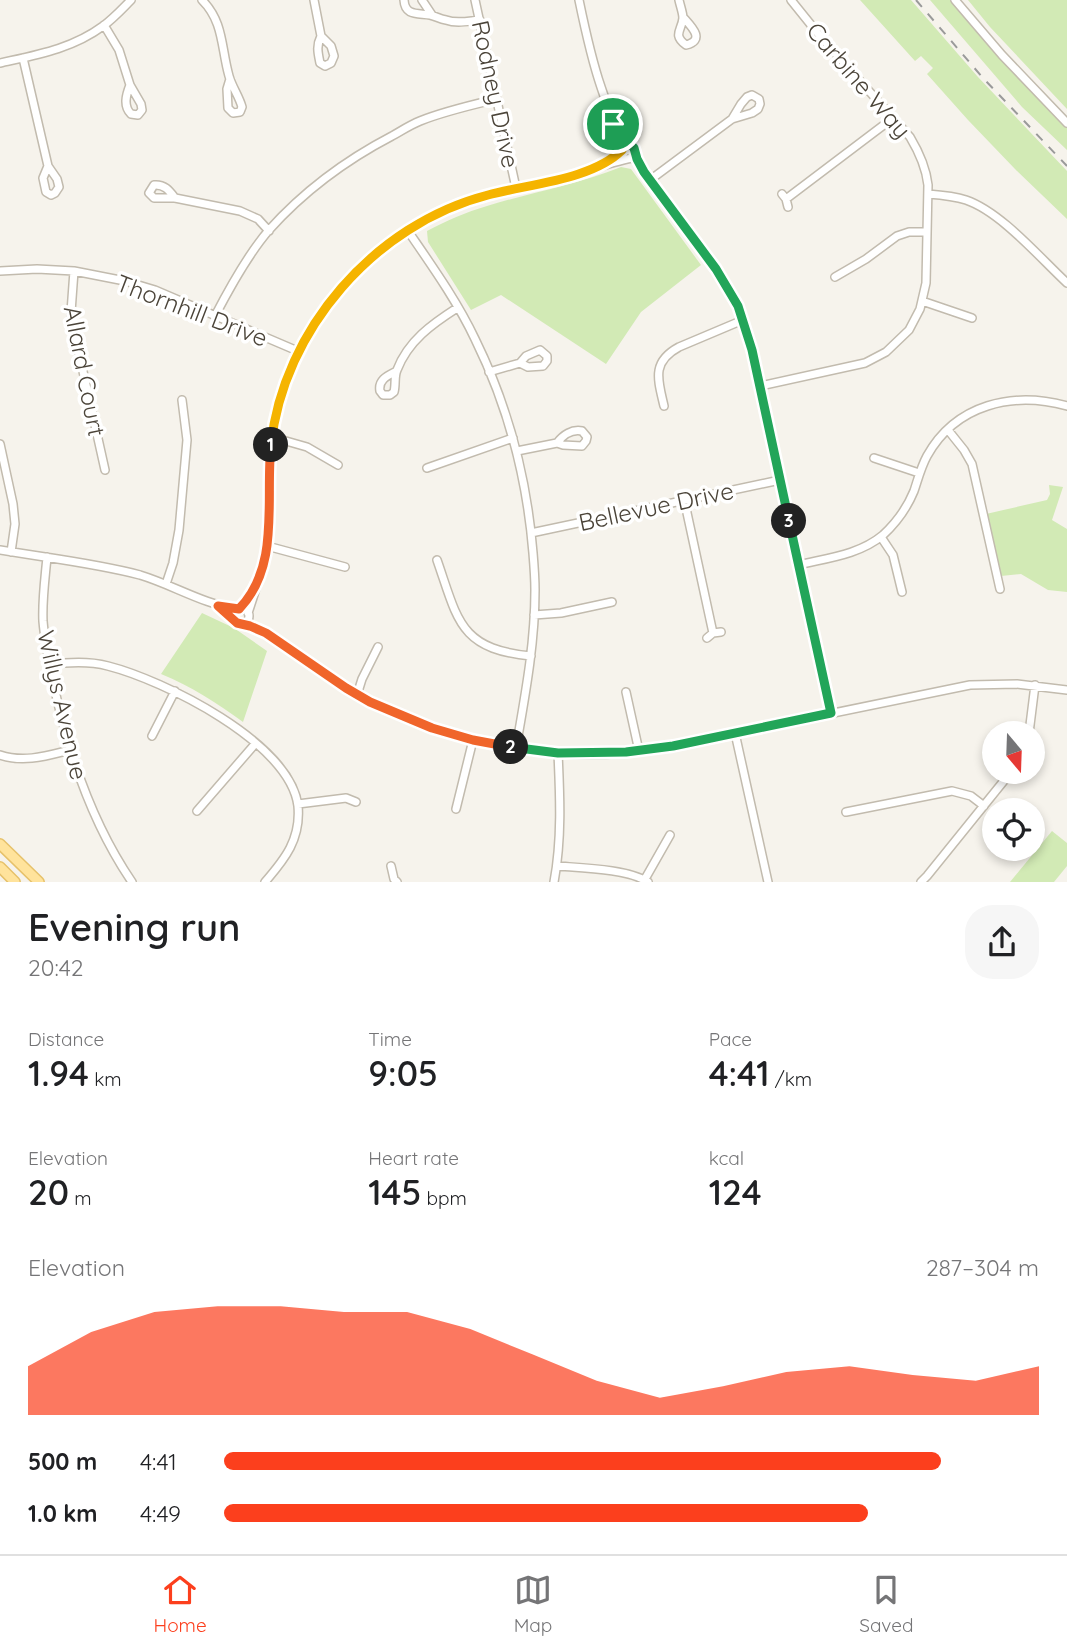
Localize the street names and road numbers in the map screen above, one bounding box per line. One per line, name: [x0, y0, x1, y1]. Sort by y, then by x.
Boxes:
street label: Carbine Way: [800, 16, 918, 144]
street label: Rodney Drive: [466, 17, 526, 171]
street label: Thornhill Drive: [112, 267, 272, 353]
street label: Allard Court: [58, 303, 112, 439]
street label: Bellevue Drive: [576, 475, 736, 537]
street label: Willys Avenue: [31, 627, 95, 783]

